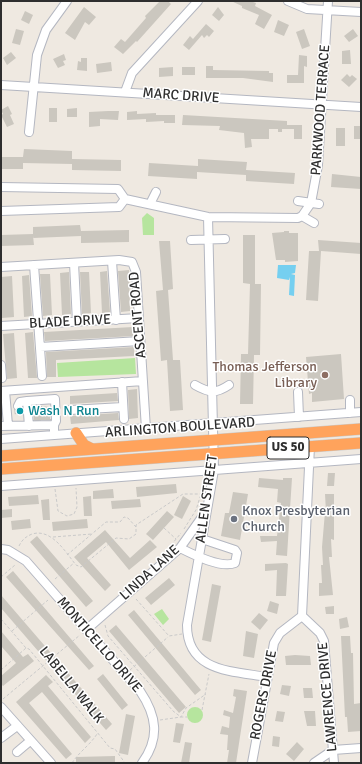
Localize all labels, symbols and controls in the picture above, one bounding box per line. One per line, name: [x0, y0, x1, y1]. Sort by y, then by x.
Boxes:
street label: PARKWOOD TERRACE: [308, 44, 334, 176]
street label: MARC DRIVE: [142, 85, 220, 107]
street label: ASCENT ROAD: [126, 271, 150, 359]
street label: BLADE DRIVE: [29, 311, 111, 333]
place label: Thomas Jefferson Library: [212, 359, 317, 392]
marker: Thomas Jefferson Library: [320, 370, 330, 380]
place label: Wash N Run: [28, 403, 99, 419]
marker: Wash N Run: [15, 406, 25, 416]
street label: ARLINGTON BOULEVARD: [104, 414, 256, 442]
road number: US 50: [267, 437, 309, 459]
street label: ALLEN STREET: [192, 454, 222, 544]
place label: Knox Presbyterian Church: [242, 503, 350, 536]
marker: Knox Presbyterian Church: [229, 514, 239, 524]
street label: LINDA LANE: [117, 542, 183, 604]
street label: MONTICELLO DRIVE: [53, 594, 145, 696]
street label: LAWRENCE DRIVE: [315, 641, 341, 753]
street label: LABELLA WALK: [35, 643, 107, 727]
street label: ROGERS DRIVE: [247, 649, 281, 741]

